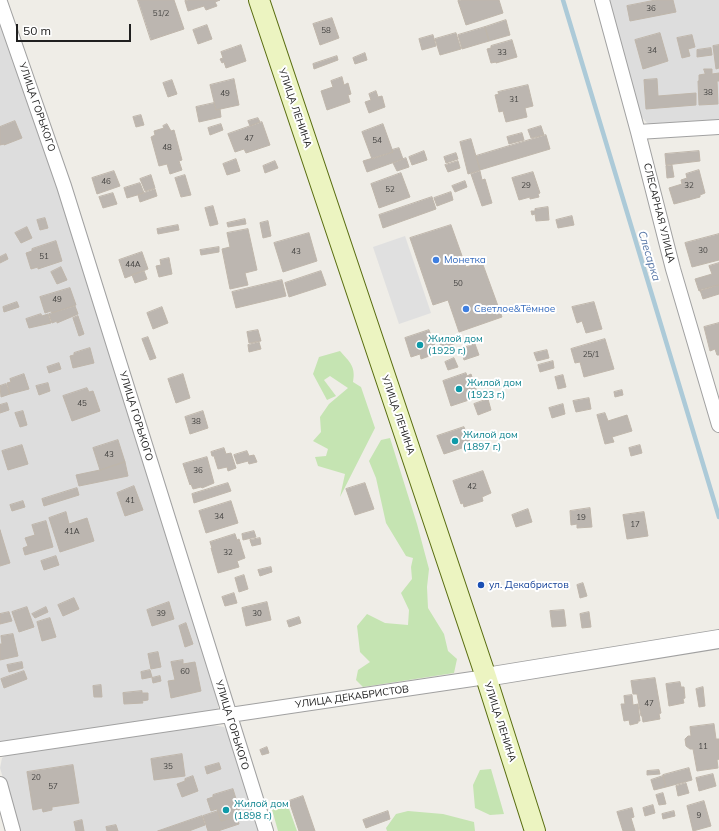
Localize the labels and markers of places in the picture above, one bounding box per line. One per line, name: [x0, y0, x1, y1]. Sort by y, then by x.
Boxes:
place label: Монетка: [444, 254, 486, 266]
marker: Монетка: [431, 255, 441, 265]
place label: Светлое&Тёмное: [474, 303, 555, 315]
marker: Светлое&Тёмное: [461, 304, 471, 314]
place label: Жилой дом (1929 г.): [428, 333, 483, 356]
marker: Жилой дом (1929 г.): [415, 340, 425, 350]
place label: Жилой дом (1923 г.): [467, 377, 522, 400]
marker: Жилой дом (1923 г.): [454, 384, 464, 394]
place label: Жилой дом (1897 г.): [463, 429, 518, 452]
marker: Жилой дом (1897 г.): [450, 436, 460, 446]
place label: ул. Декабристов: [489, 579, 569, 591]
marker: ул. Декабристов: [476, 580, 486, 590]
place label: Жилой дом (1898 г.): [234, 798, 289, 822]
marker: Жилой дом (1898 г.): [221, 805, 231, 815]

